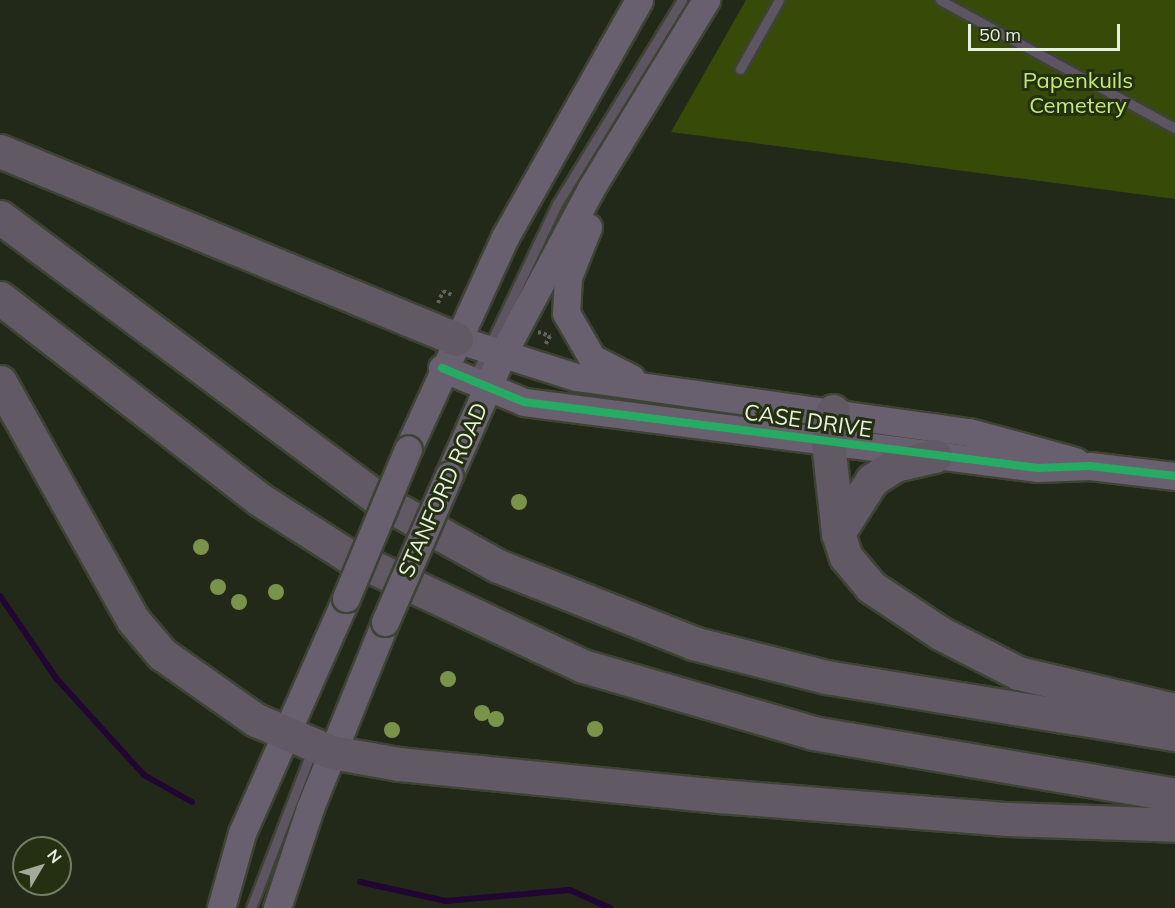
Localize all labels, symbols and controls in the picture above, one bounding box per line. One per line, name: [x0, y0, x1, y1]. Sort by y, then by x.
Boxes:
scale bar: [971, 12, 1122, 50]
text: 50 m: [979, 23, 1021, 46]
park label: Papenkuils Cemetery: [1023, 67, 1133, 118]
street label: STANFORD ROAD: [393, 399, 493, 581]
street label: CASE DRIVE: [742, 399, 874, 443]
north arrow: [12, 836, 72, 896]
text: N: [43, 845, 66, 867]

